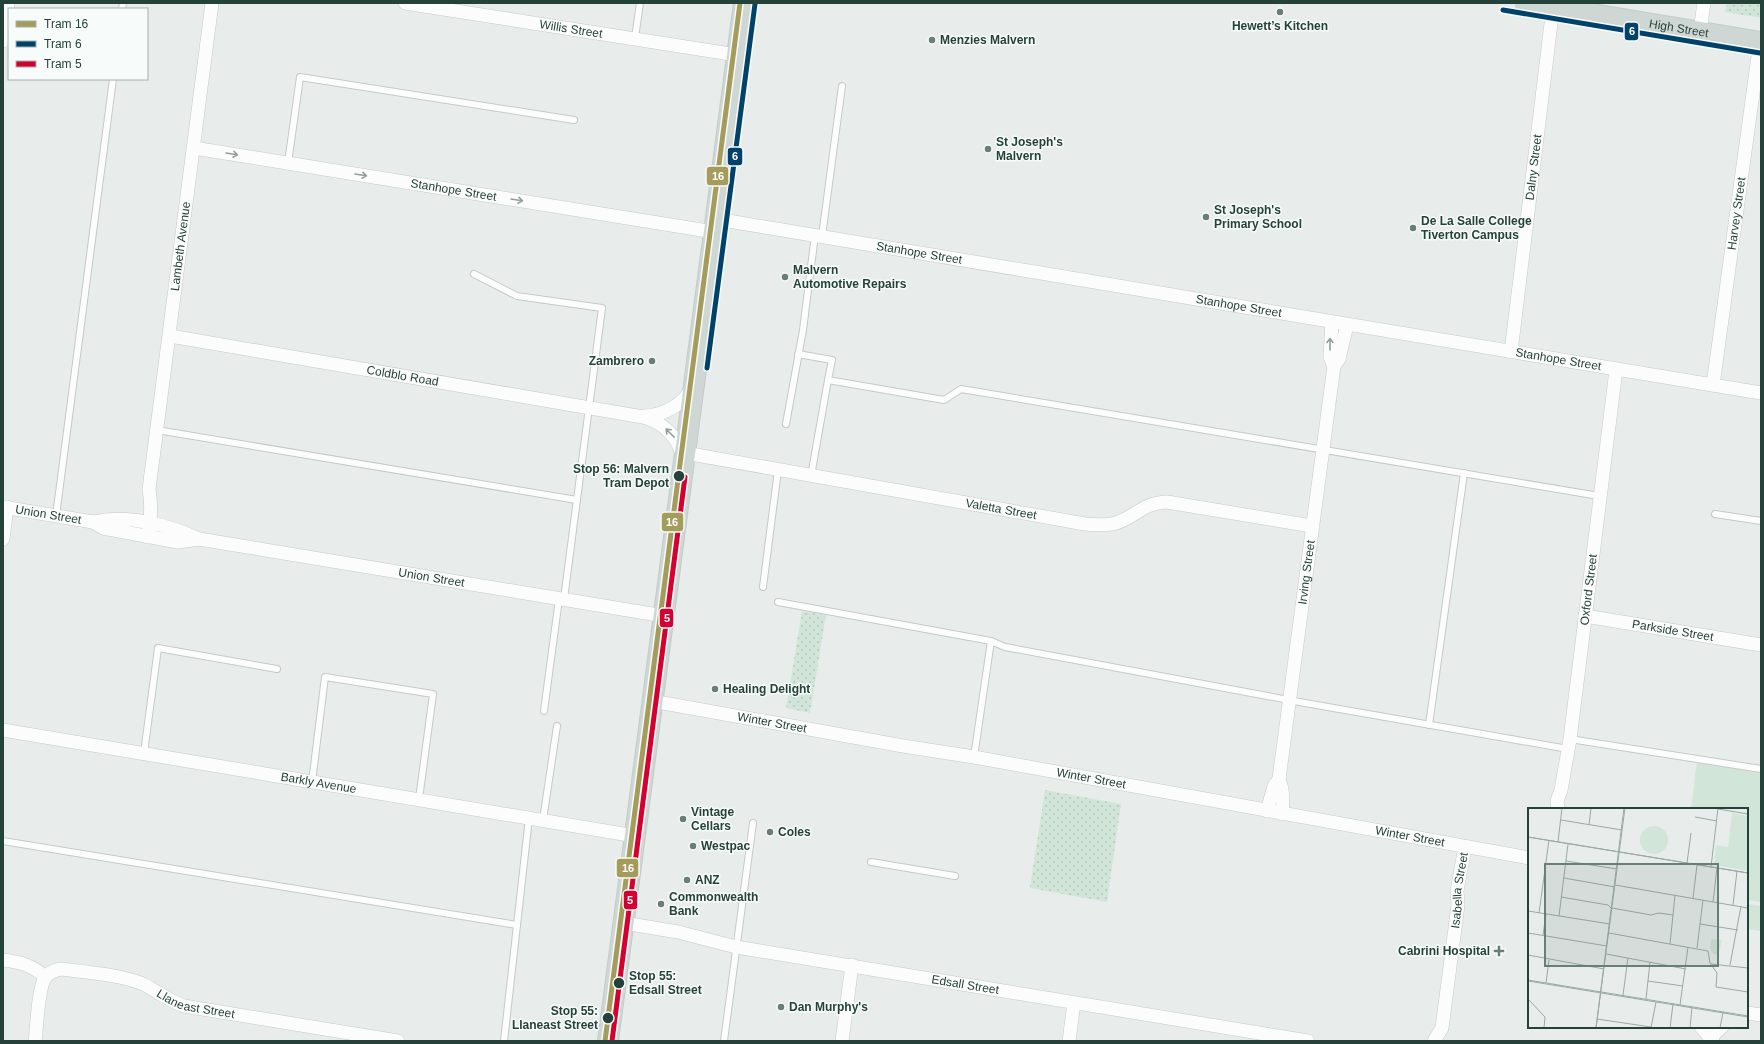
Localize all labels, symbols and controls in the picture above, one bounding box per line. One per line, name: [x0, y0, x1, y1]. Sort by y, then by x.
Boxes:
marker: Hewett’s Kitchen: [1275, 7, 1285, 17]
legend: [8, 8, 148, 80]
text: Tram 16: [44, 17, 89, 31]
street label: Willis Street: [539, 17, 604, 41]
street label: High Street: [1648, 17, 1710, 40]
place label: Hewett’s Kitchen: [1232, 19, 1328, 33]
line badge: 6: [1624, 22, 1639, 41]
text: 6: [1629, 25, 1635, 37]
place label: Menzies Malvern: [940, 33, 1035, 47]
marker: Menzies Malvern: [927, 35, 937, 45]
text: Tram 6: [44, 37, 82, 51]
text: Tram 5: [44, 57, 82, 71]
street label: Dalny Street: [1523, 133, 1545, 201]
place label: St Joseph's Malvern: [996, 135, 1063, 163]
marker: St Joseph's Malvern: [983, 144, 993, 154]
line badge: 6: [727, 147, 743, 166]
one-way arrow: [225, 150, 238, 158]
text: 6: [732, 150, 738, 162]
line badge: 16: [706, 166, 729, 186]
text: 16: [712, 170, 724, 182]
one-way arrow: [354, 171, 367, 179]
street label: Stanhope Street: [410, 176, 498, 204]
street label: Harvey Street: [1725, 176, 1748, 251]
one-way arrow: [510, 196, 523, 204]
street label: Lambeth Avenue: [168, 200, 193, 292]
place label: St Joseph's Primary School: [1214, 203, 1302, 231]
marker: St Joseph's Primary School: [1201, 212, 1211, 222]
place label: De La Salle College Tiverton Campus: [1421, 214, 1532, 242]
marker: De La Salle College Tiverton Campus: [1408, 223, 1418, 233]
street label: Stanhope Street: [875, 239, 964, 267]
place label: Malvern Automotive Repairs: [793, 263, 907, 291]
marker: Malvern Automotive Repairs: [780, 272, 790, 282]
street label: Stanhope Street: [1195, 292, 1283, 320]
one-way arrow: [1326, 338, 1334, 351]
street label: Stanhope Street: [1514, 345, 1603, 373]
place label: Zambrero: [589, 354, 644, 368]
marker: Zambrero: [647, 356, 657, 366]
street label: Coldblo Road: [366, 363, 440, 389]
one-way arrow: [665, 428, 675, 438]
place label: Stop 56: Malvern Tram Depot: [573, 462, 669, 490]
marker: Stop 56: Malvern Tram Depot: [672, 469, 686, 483]
street label: Valetta Street: [964, 496, 1038, 522]
street label: Union Street: [14, 502, 83, 527]
line badge: 16: [661, 512, 684, 532]
text: 16: [666, 516, 678, 528]
street label: Irving Street: [1295, 539, 1318, 605]
street label: Oxford Street: [1577, 553, 1600, 626]
street label: Union Street: [397, 565, 466, 590]
line badge: 5: [659, 608, 674, 628]
text: 5: [664, 612, 670, 624]
street label: Parkside Street: [1631, 617, 1715, 644]
place label: Healing Delight: [723, 682, 810, 696]
marker: Healing Delight: [710, 684, 720, 694]
street label: Winter Street: [736, 709, 808, 736]
street label: Winter Street: [1055, 765, 1128, 792]
street label: Barkly Avenue: [280, 770, 358, 796]
place label: Vintage Cellars: [691, 805, 734, 833]
inset map: [1528, 808, 1748, 1028]
marker: Vintage Cellars: [678, 814, 688, 824]
street label: Winter Street: [1374, 823, 1446, 850]
place label: Coles: [778, 825, 811, 839]
marker: Coles: [765, 827, 775, 837]
place label: Westpac: [701, 839, 750, 853]
marker: Westpac: [688, 841, 698, 851]
street label: Isabella Street: [1448, 851, 1471, 929]
line badge: 16: [616, 858, 639, 878]
text: 16: [622, 862, 634, 874]
place label: ANZ: [695, 873, 720, 887]
marker: ANZ: [682, 875, 692, 885]
line badge: 5: [623, 890, 638, 910]
place label: Commonwealth Bank: [669, 890, 758, 918]
text: 5: [627, 894, 633, 906]
marker: Commonwealth Bank: [656, 899, 666, 909]
place label: Cabrini Hospital: [1398, 944, 1490, 958]
marker: Cabrini Hospital: [1493, 945, 1505, 957]
place label: Stop 55: Edsall Street: [629, 969, 702, 997]
street label: Edsall Street: [931, 972, 1001, 997]
marker: Stop 55: Edsall Street: [612, 976, 626, 990]
street label: Llaneast Street: [154, 986, 236, 1021]
place label: Dan Murphy's: [789, 1000, 868, 1014]
marker: Dan Murphy's: [776, 1002, 786, 1012]
place label: Stop 55: Llaneast Street: [512, 1004, 598, 1032]
marker: Stop 55: Llaneast Street: [601, 1011, 615, 1025]

